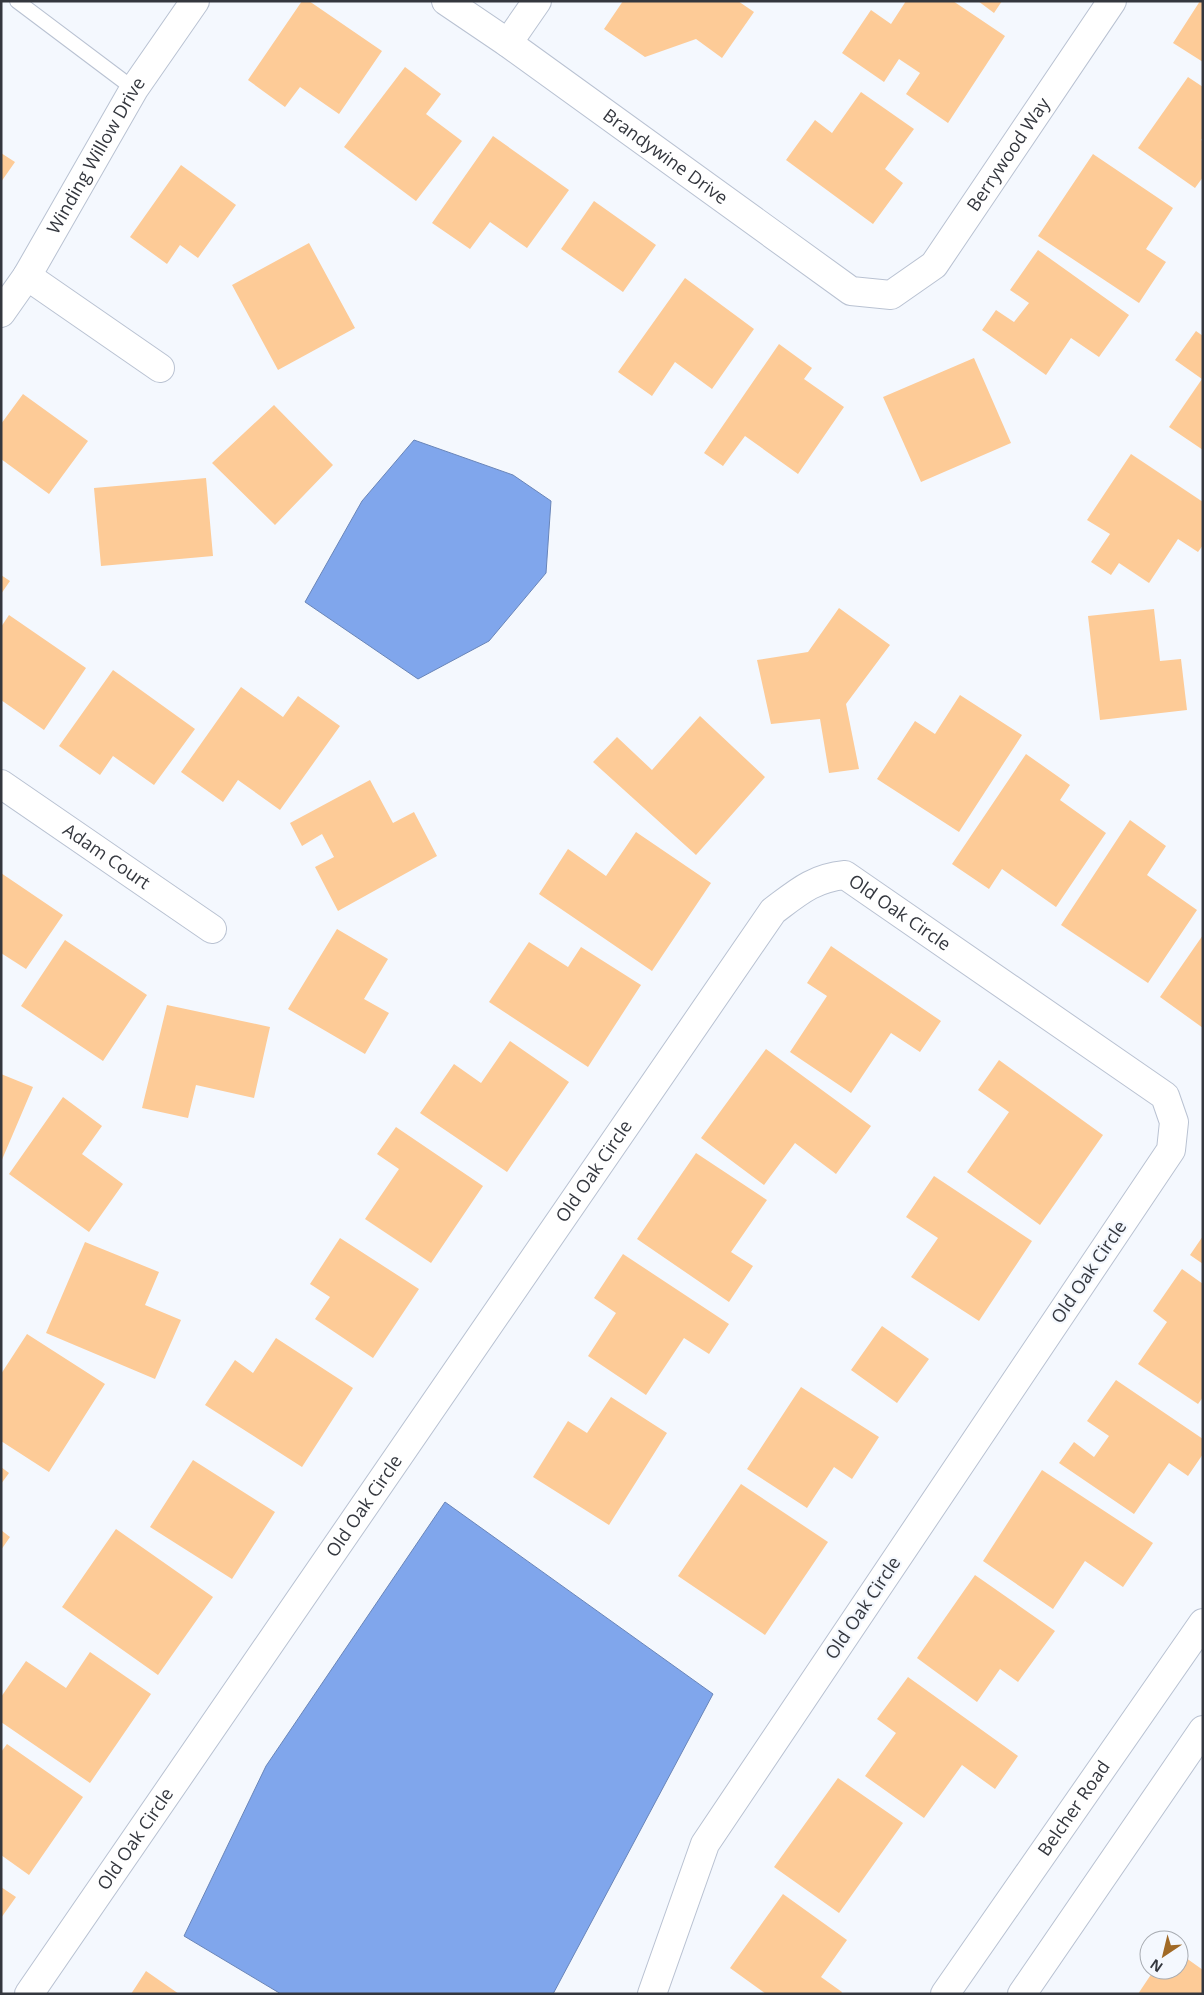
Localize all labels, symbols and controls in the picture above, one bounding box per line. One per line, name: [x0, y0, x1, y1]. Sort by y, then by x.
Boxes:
street label: Winding Willow Drive: [41, 72, 150, 238]
street label: Berrywood Way: [961, 92, 1055, 216]
street label: Brandywine Drive: [599, 103, 733, 209]
street label: Adam Court: [59, 817, 155, 894]
street label: Old Oak Circle: [844, 868, 956, 955]
street label: Old Oak Circle: [550, 1115, 637, 1227]
street label: Old Oak Circle: [1045, 1215, 1131, 1327]
street label: Old Oak Circle: [320, 1450, 407, 1561]
street label: Old Oak Circle: [819, 1551, 905, 1663]
street label: Belcher Road: [1032, 1755, 1115, 1860]
street label: Old Oak Circle: [91, 1783, 178, 1894]
north arrow: [1139, 1930, 1189, 1980]
text: N: [1146, 1955, 1166, 1977]

